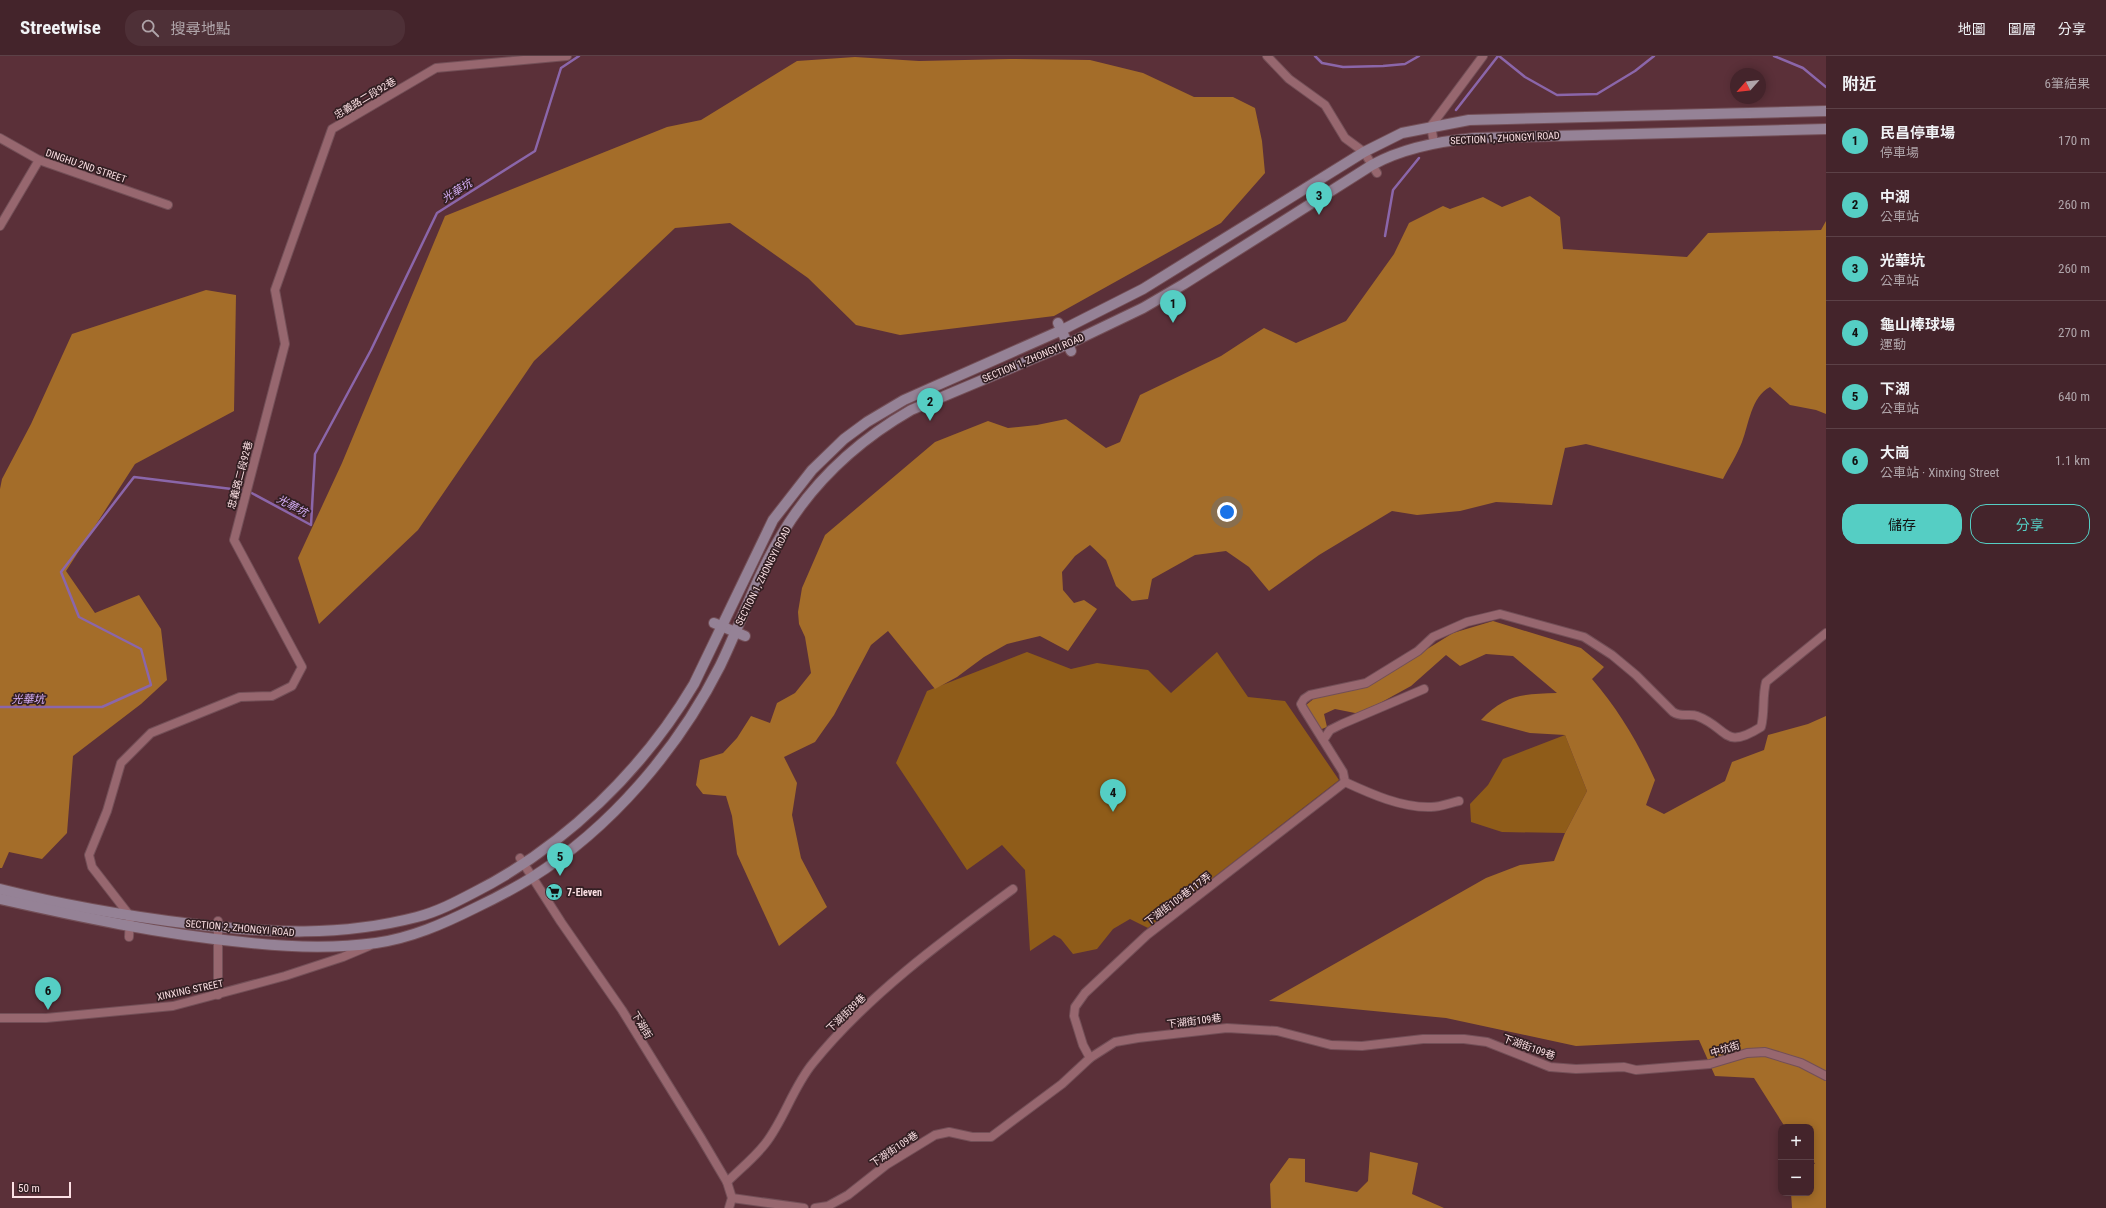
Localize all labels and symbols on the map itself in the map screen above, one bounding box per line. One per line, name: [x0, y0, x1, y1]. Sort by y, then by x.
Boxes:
north arrow: [1730, 68, 1766, 104]
street label: 忠義路二段92巷: [332, 75, 398, 121]
street label: SECTION 1, ZHONGYI ROAD: [1450, 130, 1560, 146]
street label: DINGHU 2ND STREET: [44, 147, 128, 185]
water label: 光華坑: [440, 176, 476, 205]
pin: 3: [1306, 182, 1332, 215]
pin: 1: [1160, 290, 1186, 323]
street label: SECTION 1, ZHONGYI ROAD: [981, 331, 1086, 384]
pin: 2: [917, 388, 943, 421]
street label: 忠義路二段92巷: [226, 440, 254, 510]
water label: 光華坑: [274, 493, 311, 520]
your location: [1217, 502, 1237, 522]
street label: SECTION 1, ZHONGYI ROAD: [733, 525, 793, 627]
water label: 光華坑: [12, 693, 46, 706]
pin: 4: [1100, 779, 1126, 812]
pin: 5: [547, 843, 573, 876]
street label: 下湖街109巷117弄: [1143, 871, 1213, 927]
supermarket icon: 7-Eleven: [544, 882, 564, 902]
place label: 7-Eleven: [567, 887, 602, 898]
street label: SECTION 2, ZHONGYI ROAD: [185, 918, 295, 938]
pin: 6: [35, 977, 61, 1010]
street label: XINXING STREET: [156, 978, 224, 1002]
street label: 下湖街89巷: [824, 992, 868, 1034]
street label: 下湖街: [630, 1009, 654, 1041]
street label: 下湖街109巷: [1166, 1012, 1222, 1030]
street label: 下湖街109巷: [1501, 1032, 1557, 1062]
street label: 中坑街: [1709, 1040, 1741, 1058]
street label: 下湖街109巷: [868, 1129, 920, 1169]
scale bar: [12, 1180, 71, 1199]

